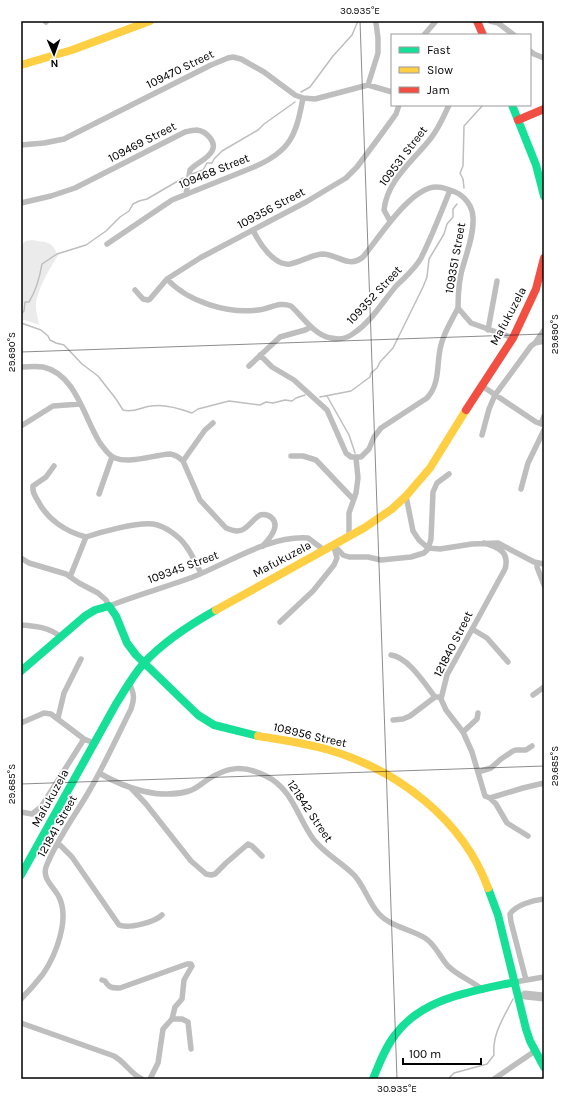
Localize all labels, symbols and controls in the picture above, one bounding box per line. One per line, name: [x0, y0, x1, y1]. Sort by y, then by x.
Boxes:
text: 30.935°E: [340, 5, 380, 17]
north arrow: [34, 34, 74, 74]
legend: [391, 34, 531, 106]
text: Fast: [427, 43, 451, 57]
street label: 109470 Street: [144, 46, 216, 91]
text: N: [50, 57, 59, 70]
text: Slow: [427, 63, 453, 77]
text: Jam: [427, 83, 450, 97]
street label: 109469 Street: [106, 119, 179, 165]
street label: 109531 Street: [376, 123, 430, 189]
street label: 109468 Street: [177, 150, 252, 191]
street label: 109356 Street: [235, 184, 308, 232]
street label: 109351 Street: [442, 221, 468, 295]
street label: 109352 Street: [343, 263, 405, 327]
street label: Mafukuzela: [487, 284, 529, 348]
text: 29.690°S: [549, 314, 561, 354]
text: 29.690°S: [6, 332, 18, 372]
street label: Mafukuzela: [250, 538, 314, 580]
street label: 109345 Street: [146, 548, 221, 586]
street label: 121840 Street: [430, 608, 476, 679]
street label: 108956 Street: [272, 720, 349, 750]
text: 29.685°S: [549, 746, 561, 786]
text: 29.685°S: [6, 764, 18, 804]
street label: Mafukuzela: [28, 767, 72, 829]
street label: 121842 Street: [284, 777, 336, 845]
street label: 121841 Street: [34, 792, 80, 859]
scale bar: [403, 1040, 481, 1066]
text: 100 m: [409, 1047, 441, 1061]
text: 30.935°E: [377, 1083, 417, 1095]

